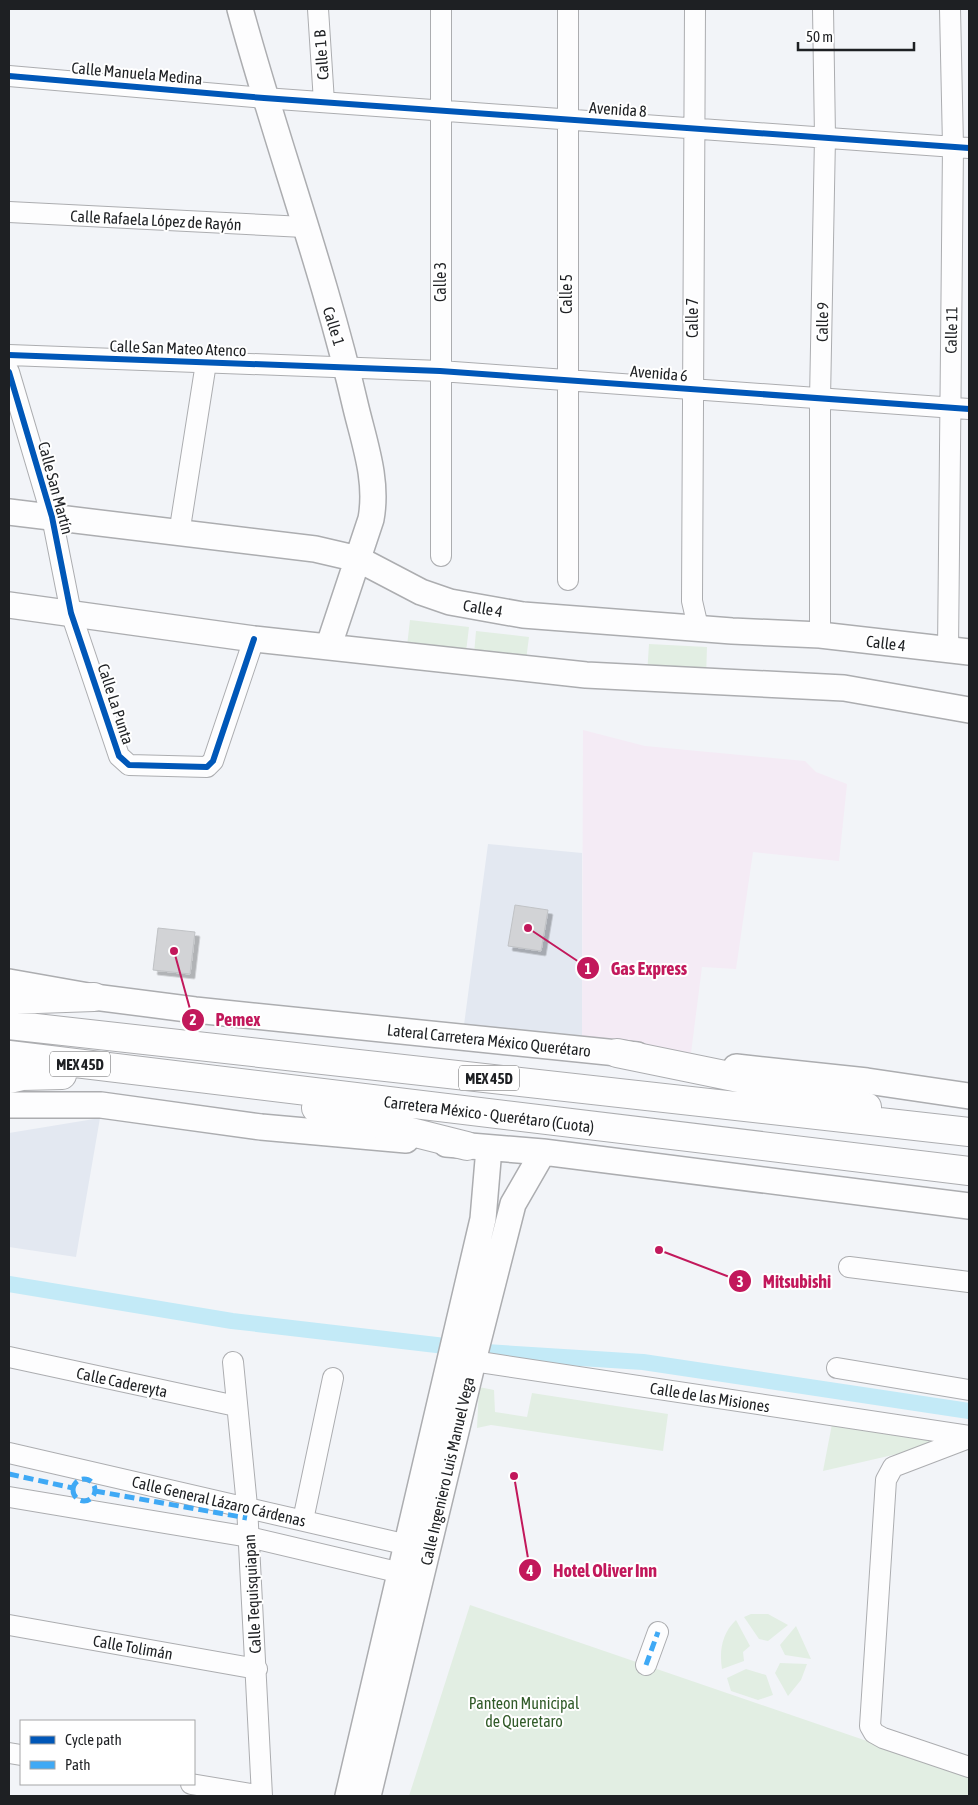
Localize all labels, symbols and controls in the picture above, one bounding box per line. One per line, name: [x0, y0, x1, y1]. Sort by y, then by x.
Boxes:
scale bar: [798, 20, 914, 52]
text: 50 m: [806, 28, 833, 45]
street label: Calle 1 B: [310, 29, 332, 80]
street label: Calle Manuela Medina: [71, 58, 203, 88]
street label: Avenida 8: [589, 98, 647, 120]
street label: Calle Rafaela López de Rayón: [70, 207, 242, 234]
street label: Calle 3: [431, 262, 449, 302]
street label: Calle 5: [557, 274, 575, 314]
street label: Calle 7: [683, 298, 701, 338]
street label: Calle 9: [813, 302, 831, 342]
street label: Calle 1: [320, 304, 348, 348]
street label: Calle 11: [942, 306, 960, 354]
street label: Calle San Mateo Atenco: [109, 337, 247, 359]
street label: Avenida 6: [629, 362, 689, 384]
street label: Calle San Martín: [35, 440, 77, 536]
street label: Calle 4: [462, 596, 504, 620]
street label: Calle 4: [865, 632, 907, 654]
street label: Calle La Punta: [95, 661, 137, 747]
callout: Gas Express: [576, 952, 697, 985]
text: Gas Express: [611, 958, 688, 979]
text: 1: [584, 960, 592, 977]
callout: Pemex: [181, 1003, 271, 1036]
text: Pemex: [215, 1009, 261, 1030]
text: 2: [189, 1011, 197, 1028]
street label: Lateral Carretera México Querétaro: [386, 1020, 592, 1060]
road number: MEX 45D: [50, 1052, 110, 1076]
road number: MEX 45D: [459, 1066, 519, 1090]
street label: Carretera México - Querétaro (Cuota): [383, 1092, 595, 1137]
callout: Mitsubishi: [728, 1265, 841, 1298]
text: Mitsubishi: [763, 1271, 831, 1292]
text: 3: [736, 1273, 744, 1290]
street label: Calle Cadereyta: [75, 1364, 169, 1401]
street label: Calle Ingeniero Luis Manuel Vega: [417, 1375, 478, 1567]
street label: Calle de las Misiones: [649, 1379, 771, 1415]
street label: Calle General Lázaro Cárdenas: [130, 1472, 308, 1530]
street label: Calle Tequisquiapan: [240, 1534, 265, 1654]
callout: Hotel Oliver Inn: [518, 1554, 667, 1587]
text: Hotel Oliver Inn: [553, 1560, 657, 1581]
text: 4: [525, 1562, 534, 1579]
street label: Calle Tolimán: [92, 1631, 174, 1663]
park label: Panteon Municipal de Queretaro: [469, 1694, 580, 1730]
legend: [20, 1720, 195, 1785]
text: Cycle path: [65, 1731, 122, 1748]
text: Path: [65, 1756, 91, 1773]

